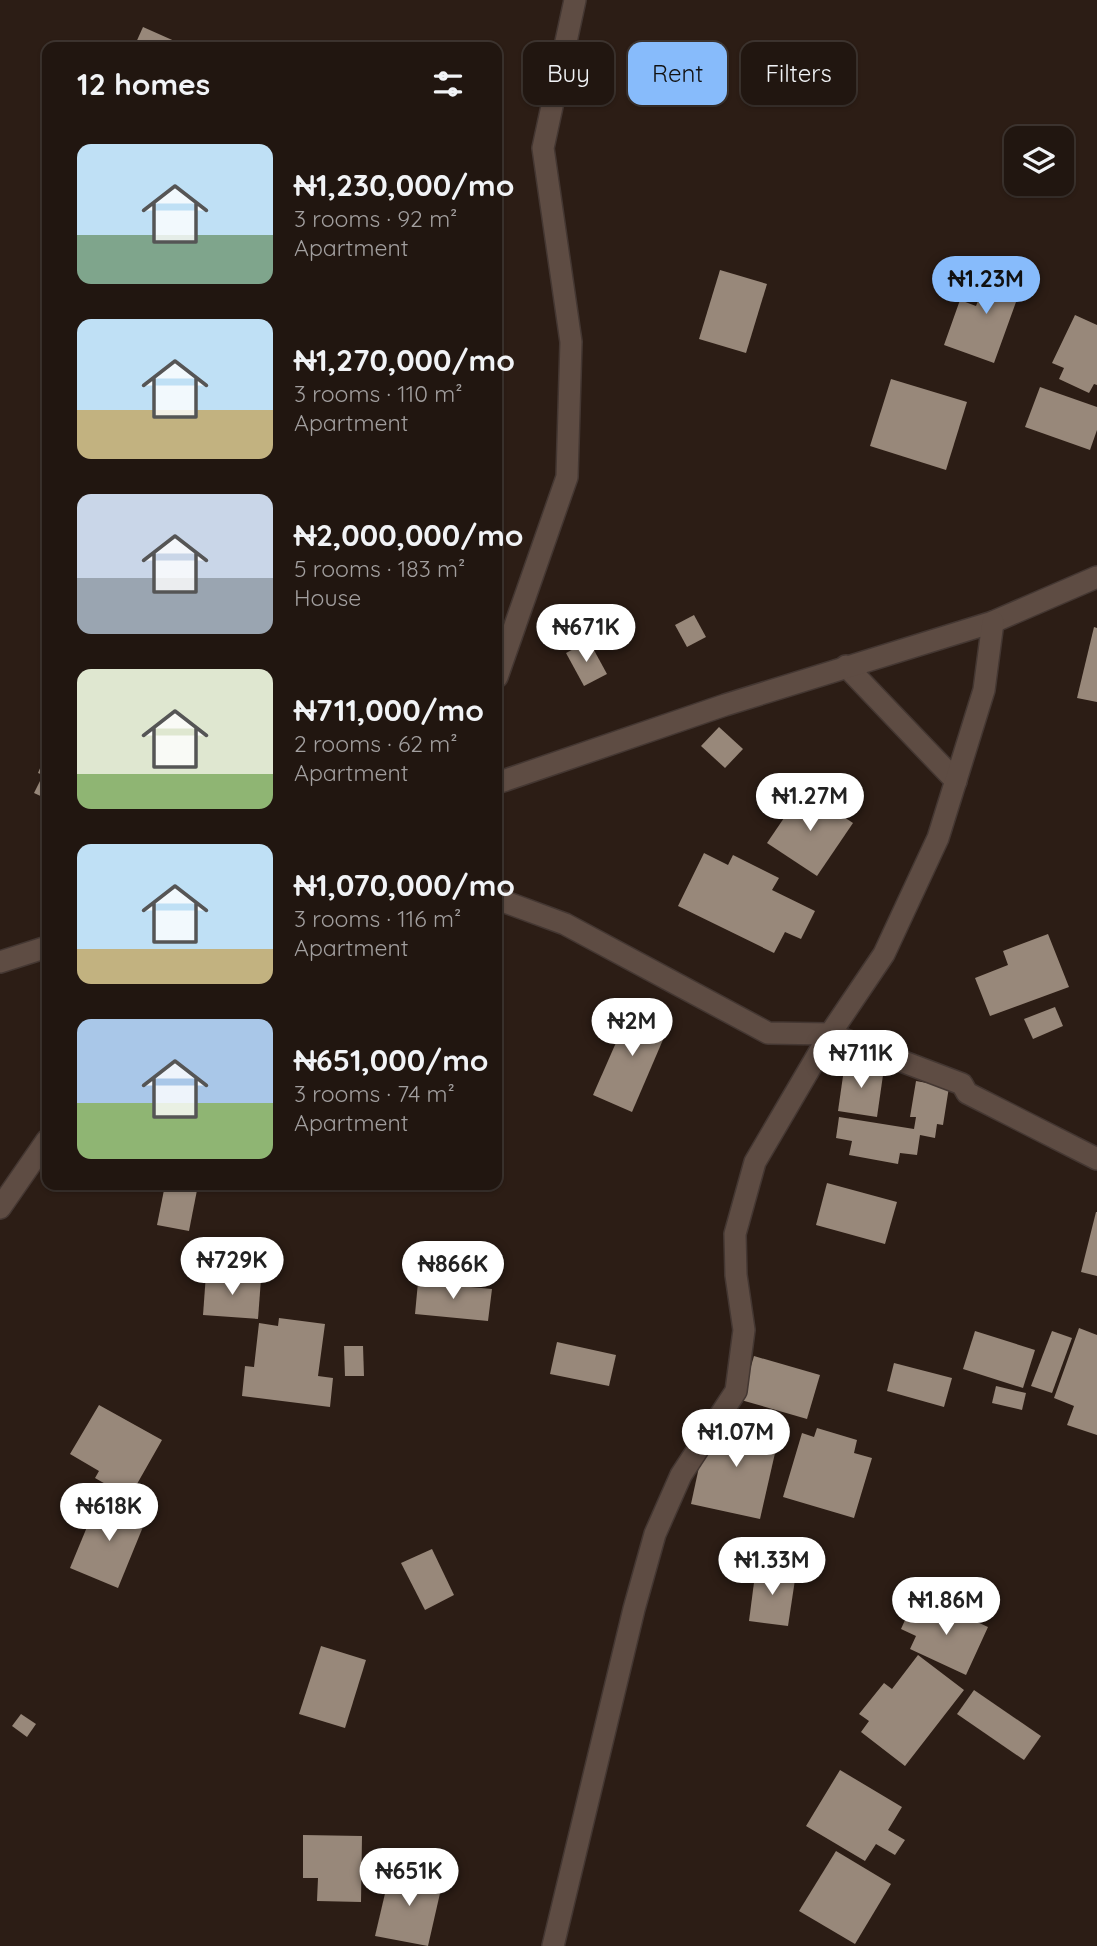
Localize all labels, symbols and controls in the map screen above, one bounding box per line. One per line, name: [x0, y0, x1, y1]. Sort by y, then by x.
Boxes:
chip: Buy: [523, 42, 614, 105]
chip: Rent: [628, 42, 727, 105]
chip: Filters: [741, 42, 856, 105]
text: 12 homes: [77, 65, 210, 103]
icon: filters: [429, 65, 467, 103]
map controls: [1004, 126, 1074, 196]
button: layers: [1004, 126, 1074, 196]
text: ₦1,230,000/mo: [294, 166, 515, 204]
icon: home: [133, 172, 217, 256]
text: 3 rooms · 92 m²: [294, 204, 457, 233]
text: Apartment: [294, 233, 408, 262]
pin: ₦1.23M: [929, 256, 1043, 316]
text: ₦1.23M: [948, 264, 1024, 293]
text: ₦1,270,000/mo: [294, 341, 515, 379]
icon: home: [133, 347, 217, 431]
text: 3 rooms · 110 m²: [294, 379, 463, 408]
text: Apartment: [294, 408, 408, 437]
text: ₦2,000,000/mo: [294, 516, 524, 554]
icon: home: [133, 522, 217, 606]
text: 5 rooms · 183 m²: [294, 554, 465, 583]
text: House: [294, 583, 361, 612]
pin: ₦671K: [537, 604, 635, 664]
text: ₦671K: [552, 612, 620, 641]
text: ₦711,000/mo: [294, 691, 484, 729]
icon: home: [133, 697, 217, 781]
text: 2 rooms · 62 m²: [294, 729, 458, 758]
text: Apartment: [294, 758, 408, 787]
pin: ₦1.27M: [753, 774, 867, 833]
text: ₦1.27M: [772, 781, 848, 810]
text: ₦1,070,000/mo: [294, 866, 515, 904]
icon: home: [133, 872, 217, 956]
text: 3 rooms · 116 m²: [294, 904, 461, 933]
text: Apartment: [294, 933, 408, 962]
pin: ₦2M: [598, 998, 666, 1058]
text: ₦2M: [608, 1006, 656, 1035]
pin: ₦711K: [812, 1030, 910, 1090]
text: ₦711K: [829, 1038, 893, 1067]
text: ₦651,000/mo: [294, 1041, 489, 1079]
icon: home: [133, 1047, 217, 1131]
text: 3 rooms · 74 m²: [294, 1079, 455, 1108]
text: Apartment: [294, 1108, 408, 1137]
pin: ₦729K: [183, 1238, 281, 1297]
pin: ₦866K: [404, 1242, 502, 1301]
text: ₦729K: [197, 1245, 267, 1274]
text: ₦866K: [418, 1249, 488, 1278]
pin: ₦1.07M: [679, 1410, 793, 1469]
text: ₦1.07M: [698, 1417, 774, 1446]
pin: ₦618K: [60, 1484, 158, 1543]
text: ₦618K: [76, 1491, 142, 1520]
pin: ₦1.33M: [715, 1538, 829, 1597]
text: ₦1.33M: [734, 1545, 810, 1574]
pin: ₦1.86M: [889, 1578, 1003, 1637]
text: ₦1.86M: [908, 1585, 984, 1614]
pin: ₦651K: [360, 1848, 458, 1908]
text: ₦651K: [376, 1856, 442, 1885]

